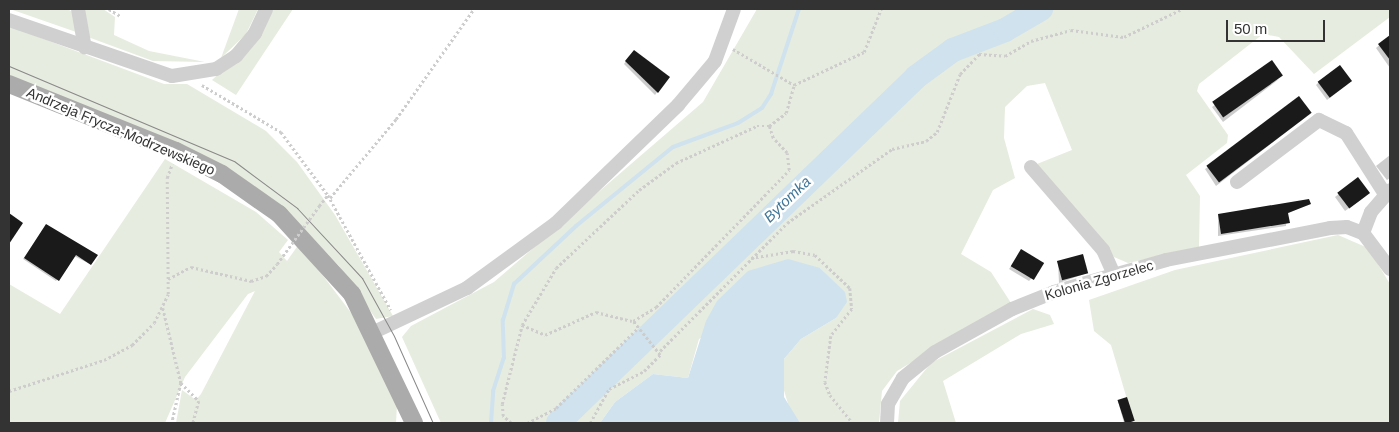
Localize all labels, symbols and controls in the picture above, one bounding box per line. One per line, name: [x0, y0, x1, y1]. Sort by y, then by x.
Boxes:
scale bar: [1229, 10, 1328, 42]
text: 50 m: [1234, 20, 1267, 37]
street label: Andrzeja Frycza-Modrzewskiego: [24, 84, 218, 178]
water label: Bytomka: [760, 172, 814, 226]
street label: Kolonia Zgorzelec: [1043, 256, 1155, 304]

